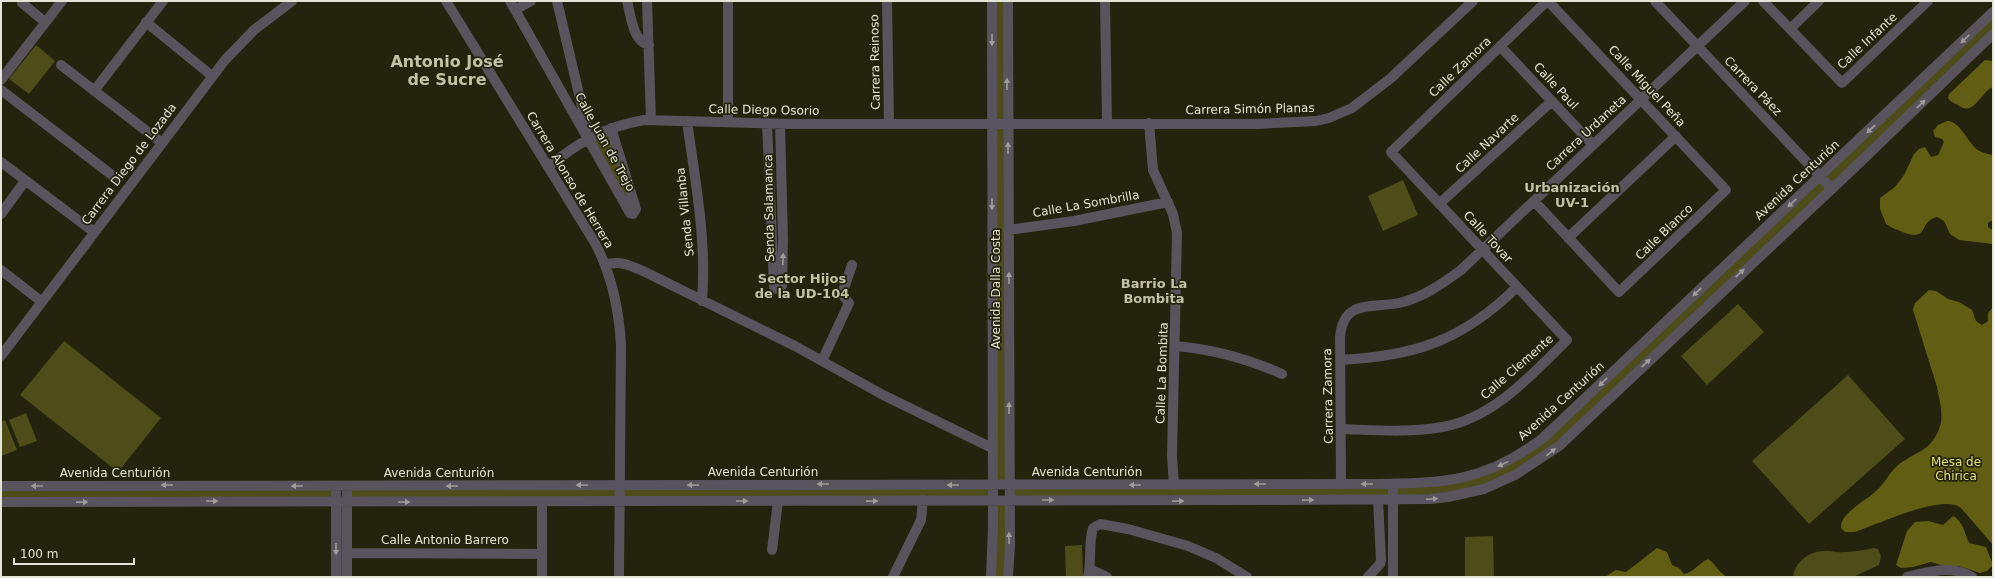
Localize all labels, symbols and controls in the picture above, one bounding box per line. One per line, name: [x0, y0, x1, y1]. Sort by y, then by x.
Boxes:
street label: Calle Infante: [1834, 10, 1900, 72]
street label: Carrera Reinoso: [867, 14, 883, 110]
one-way arrow: [989, 34, 995, 47]
street label: Calle Zamora: [1426, 34, 1494, 100]
one-way arrow: [1960, 34, 1970, 44]
street label: Calle Miguel Peña: [1606, 42, 1688, 130]
district label: Antonio José de Sucre: [390, 52, 504, 89]
street label: Carrera Páez: [1721, 54, 1785, 118]
street label: Calle Paul: [1531, 60, 1581, 112]
one-way arrow: [1004, 77, 1010, 90]
street label: Calle Juan de Trejo: [572, 90, 638, 194]
street label: Carrera Urdaneta: [1543, 92, 1629, 174]
one-way arrow: [1916, 99, 1926, 109]
street label: Carrera Diego de Lozada: [79, 100, 179, 228]
street label: Carrera Simón Planas: [1185, 101, 1315, 117]
street label: Calle Diego Osorio: [708, 102, 820, 118]
street label: Carrera Alonso de Herrera: [524, 109, 616, 251]
street label: Calle Navarte: [1452, 110, 1522, 176]
one-way arrow: [1866, 124, 1876, 134]
street label: Avenida Centurión: [1752, 137, 1842, 223]
one-way arrow: [1005, 141, 1011, 154]
street label: Senda Salamanca: [761, 154, 777, 262]
street label: Senda Villanba: [673, 167, 697, 257]
district label: Urbanización UV-1: [1524, 180, 1620, 210]
street label: Calle La Sombrilla: [1032, 188, 1140, 220]
one-way arrow: [989, 198, 995, 211]
one-way arrow: [1787, 198, 1797, 208]
street label: Calle Blanco: [1632, 201, 1696, 263]
street label: Calle Tovar: [1461, 208, 1516, 266]
street label: Avenida Dalla Costa: [989, 229, 1003, 349]
one-way arrow: [780, 252, 786, 265]
one-way arrow: [1735, 269, 1745, 278]
district label: Sector Hijos de la UD-104: [755, 271, 849, 301]
one-way arrow: [1006, 271, 1012, 284]
district label: Barrio La Bombita: [1121, 276, 1187, 306]
one-way arrow: [1692, 287, 1702, 297]
street label: Calle La Bombita: [1153, 322, 1171, 424]
street label: Calle Clemente: [1478, 332, 1556, 402]
street label: Carrera Zamora: [1320, 348, 1336, 444]
one-way arrow: [1641, 358, 1651, 368]
street label: Avenida Centurión: [1515, 359, 1607, 443]
one-way arrow: [1598, 377, 1608, 386]
one-way arrow: [1005, 402, 1012, 414]
one-way arrow: [1546, 448, 1556, 456]
park label: Mesa de Chirica: [1931, 455, 1981, 483]
one-way arrow: [1497, 461, 1508, 467]
street label: Avenida Centurión: [708, 465, 818, 479]
street label: Avenida Centurión: [1032, 465, 1142, 479]
street label: Avenida Centurión: [60, 466, 170, 480]
street label: Avenida Centurión: [384, 466, 494, 480]
one-way arrow: [816, 481, 829, 487]
one-way arrow: [1253, 481, 1266, 487]
one-way arrow: [1360, 481, 1373, 487]
one-way arrow: [161, 482, 173, 489]
one-way arrow: [575, 482, 588, 488]
one-way arrow: [686, 482, 699, 488]
one-way arrow: [946, 482, 959, 488]
one-way arrow: [1128, 482, 1141, 488]
one-way arrow: [30, 483, 43, 489]
one-way arrow: [290, 483, 303, 489]
one-way arrow: [445, 483, 458, 489]
one-way arrow: [1426, 495, 1438, 502]
one-way arrow: [866, 497, 878, 504]
one-way arrow: [1042, 497, 1055, 503]
one-way arrow: [1302, 497, 1315, 503]
one-way arrow: [206, 498, 219, 504]
one-way arrow: [736, 498, 749, 504]
one-way arrow: [1172, 498, 1185, 504]
one-way arrow: [76, 499, 89, 505]
one-way arrow: [398, 499, 411, 505]
one-way arrow: [1006, 531, 1012, 544]
street label: Calle Antonio Barrero: [381, 533, 509, 547]
scale bar: [14, 540, 134, 566]
one-way arrow: [333, 543, 339, 556]
text: 100 m: [20, 547, 58, 561]

